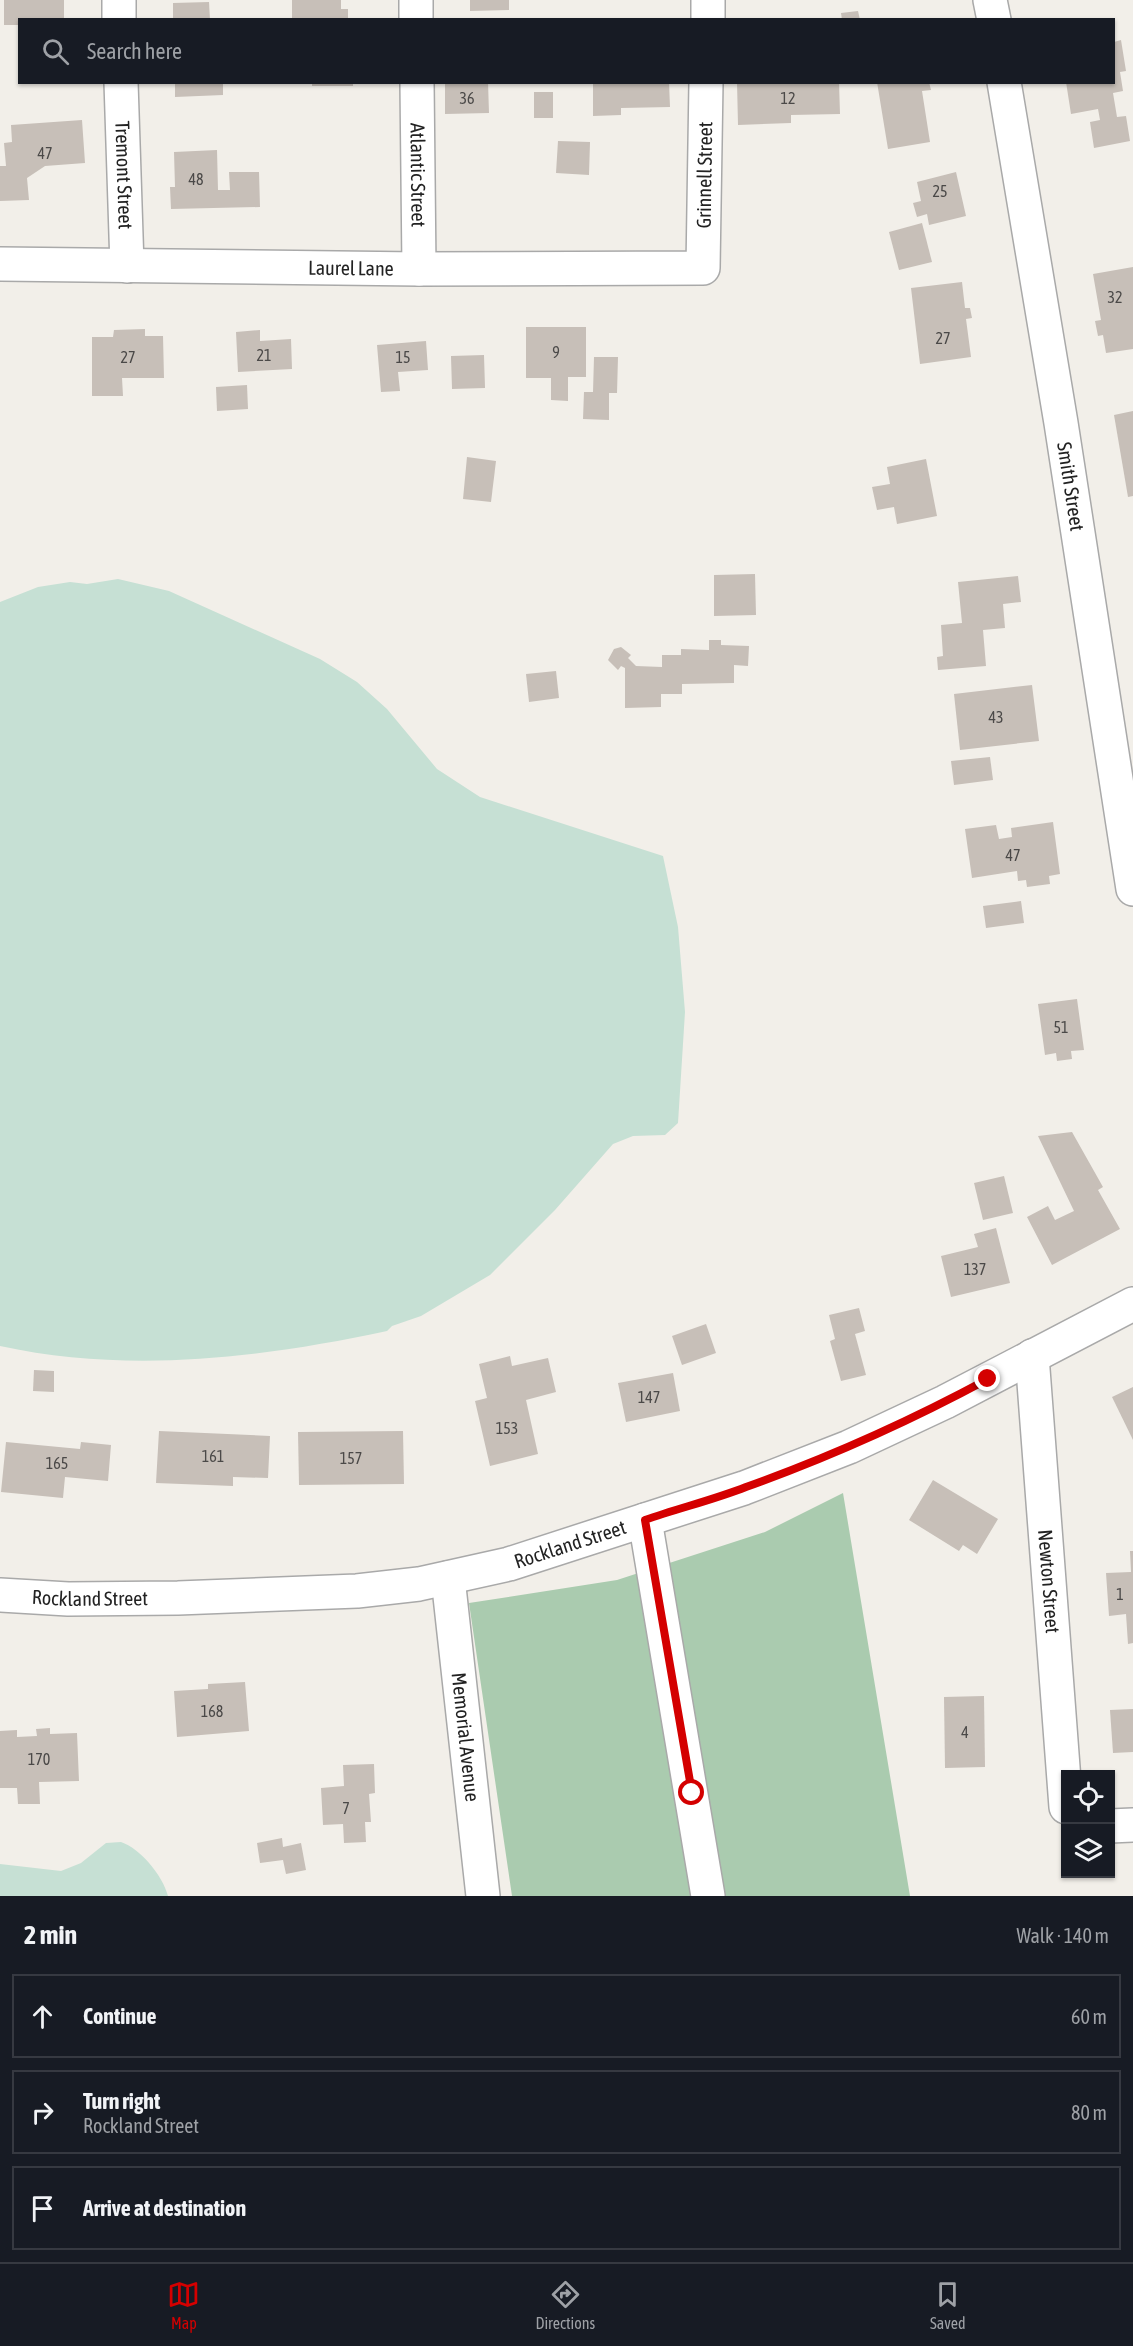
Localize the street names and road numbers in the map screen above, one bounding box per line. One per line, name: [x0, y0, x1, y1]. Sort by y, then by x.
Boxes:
street label: Tremont Street: [111, 120, 138, 230]
street label: Grinnell Street: [692, 121, 716, 229]
street label: Atlantic Street: [406, 123, 431, 228]
street label: Laurel Lane: [308, 256, 394, 280]
street label: Smith Street: [1053, 440, 1090, 533]
street label: Rockland Street: [511, 1515, 629, 1573]
street label: Newton Street: [1034, 1529, 1065, 1634]
street label: Rockland Street: [31, 1585, 148, 1610]
street label: Memorial Avenue: [447, 1671, 485, 1803]

